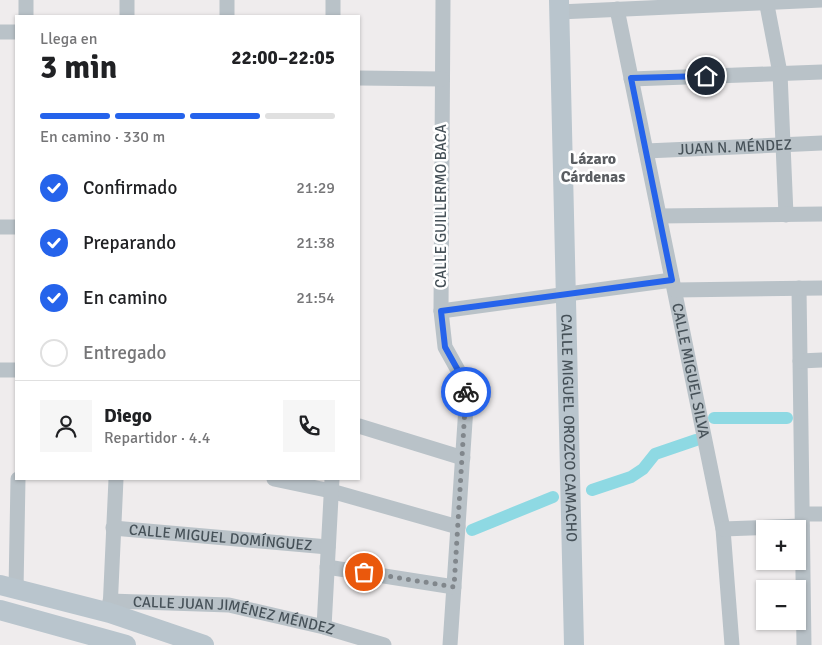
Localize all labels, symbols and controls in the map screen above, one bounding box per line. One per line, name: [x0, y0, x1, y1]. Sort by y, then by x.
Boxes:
text: Llega en: [40, 29, 98, 49]
text: 22:00–22:05: [231, 46, 335, 70]
text: 3 min: [40, 48, 117, 87]
pin: [685, 55, 727, 97]
icon: home: [692, 62, 720, 90]
street label: CALLE GUILLERMO BACA: [432, 124, 450, 288]
text: En camino · 330 m: [40, 127, 165, 147]
street label: JUAN N. MÉNDEZ: [677, 135, 792, 159]
district label: Lázaro Cárdenas: [561, 149, 625, 187]
icon: check: [40, 174, 68, 202]
text: Confirmado: [83, 176, 177, 200]
text: 21:29: [296, 178, 335, 198]
icon: check: [40, 229, 68, 257]
text: Preparando: [83, 231, 176, 255]
text: 21:38: [296, 233, 335, 253]
icon: check: [40, 284, 68, 312]
text: En camino: [83, 286, 167, 310]
text: 21:54: [296, 288, 335, 308]
street label: CALLE MIGUEL SILVA: [668, 301, 713, 440]
street label: CALLE MIGUEL OROZCO CAMACHO: [557, 314, 581, 542]
text: Entregado: [83, 341, 166, 365]
courier: [441, 367, 491, 417]
icon: bike: [452, 378, 480, 406]
button: person: [40, 400, 92, 452]
button: phone: [283, 400, 335, 452]
text: Diego: [104, 404, 152, 428]
text: Repartidor · 4.4: [104, 428, 210, 448]
street label: CALLE MIGUEL DOMÍNGUEZ: [128, 520, 313, 555]
map controls: [756, 520, 806, 630]
button: +: [756, 520, 806, 570]
pin: [343, 551, 385, 593]
icon: bag: [350, 558, 378, 586]
button: −: [756, 580, 806, 630]
street label: CALLE JUAN JIMÉNEZ MÉNDEZ: [133, 593, 337, 639]

